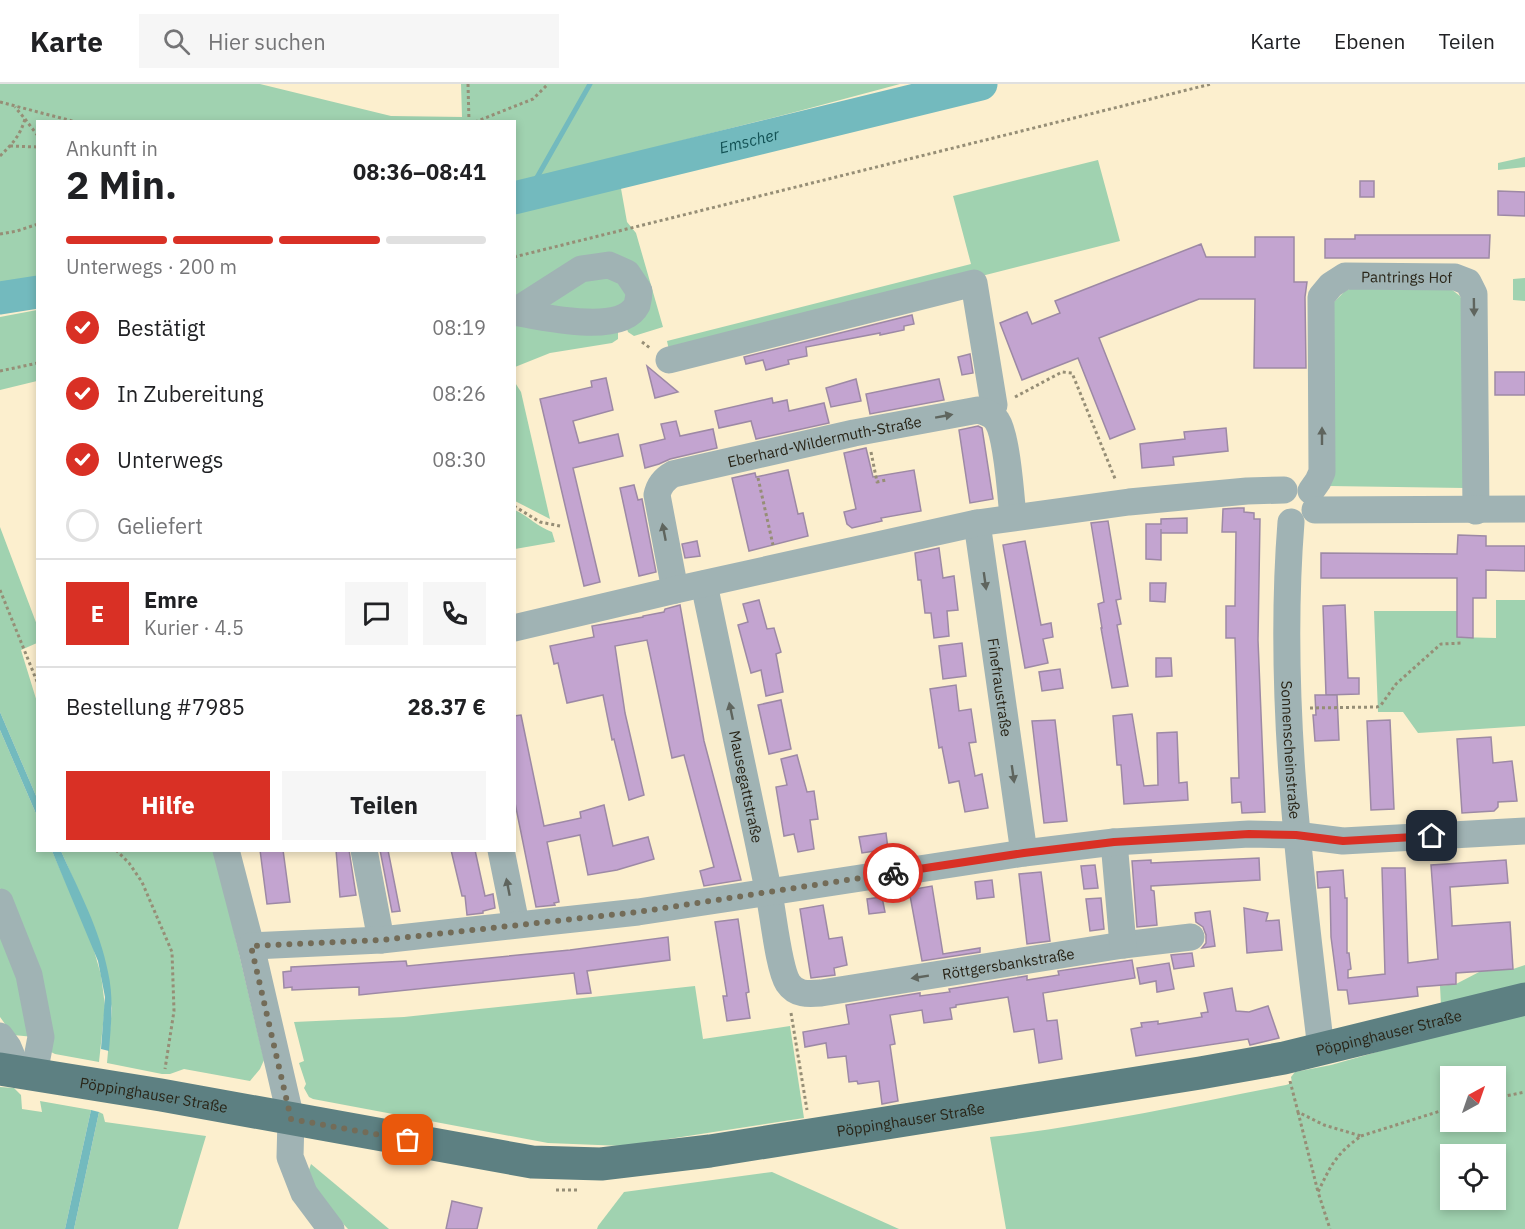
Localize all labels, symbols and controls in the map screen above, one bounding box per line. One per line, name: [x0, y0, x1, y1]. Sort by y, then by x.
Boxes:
search box: [139, 14, 559, 68]
text: Karte: [30, 23, 103, 60]
icon: search: [160, 25, 193, 58]
text: Hier suchen: [208, 27, 326, 56]
text: Karte: [1250, 27, 1301, 55]
text: Ebenen: [1334, 27, 1405, 55]
text: Teilen: [1438, 27, 1495, 55]
water label: Emscher: [717, 123, 782, 158]
text: Ankunft in: [66, 135, 158, 162]
text: 08:36–08:41: [353, 157, 486, 186]
text: 2 Min.: [66, 159, 177, 210]
text: Unterwegs · 200 m: [66, 253, 237, 280]
street label: Pantrings Hof: [1361, 267, 1452, 286]
one-way arrow: [1469, 298, 1479, 317]
icon: check: [66, 311, 99, 344]
text: Bestätigt: [117, 313, 206, 342]
text: 08:19: [432, 314, 486, 341]
icon: check: [66, 377, 99, 410]
text: In Zubereitung: [117, 379, 263, 408]
text: 08:26: [432, 380, 486, 407]
street label: Eberhard-Wildermuth-Straße: [726, 411, 923, 471]
one-way arrow: [935, 411, 954, 420]
one-way arrow: [1317, 426, 1327, 445]
icon: check: [66, 443, 99, 476]
text: Unterwegs: [117, 445, 224, 474]
text: 08:30: [432, 446, 486, 473]
text: Geliefert: [117, 511, 203, 540]
one-way arrow: [659, 522, 668, 541]
one-way arrow: [981, 571, 990, 590]
button: chat: [345, 582, 408, 645]
button: phone: [423, 582, 486, 645]
text: Emre: [144, 585, 198, 614]
text: E: [91, 599, 104, 628]
text: Kurier · 4.5: [144, 614, 244, 641]
street label: Finefraustraße: [984, 637, 1017, 738]
street label: Sonnenscheinstraße: [1278, 680, 1305, 820]
text: Bestellung #7985: [66, 692, 245, 721]
text: 28.37 €: [407, 692, 486, 721]
one-way arrow: [725, 702, 735, 721]
street label: Mausegattstraße: [726, 729, 768, 844]
one-way arrow: [1008, 764, 1017, 783]
button: Hilfe: [66, 771, 270, 840]
button: Teilen: [282, 771, 486, 840]
pin: [1406, 810, 1457, 861]
icon: home: [1415, 819, 1448, 852]
courier: [863, 843, 923, 903]
icon: bike: [877, 857, 910, 890]
one-way arrow: [503, 878, 512, 897]
street label: Röttgersbankstraße: [940, 943, 1076, 983]
one-way arrow: [910, 973, 929, 982]
street label: Pöppinghauser Straße: [1313, 1005, 1464, 1059]
north arrow: [1440, 1066, 1506, 1132]
map controls: [1440, 1066, 1506, 1210]
street label: Pöppinghauser Straße: [79, 1073, 229, 1116]
street label: Pöppinghauser Straße: [835, 1098, 986, 1140]
pin: [382, 1114, 433, 1165]
icon: bag: [391, 1123, 424, 1156]
button: locate: [1440, 1144, 1506, 1210]

